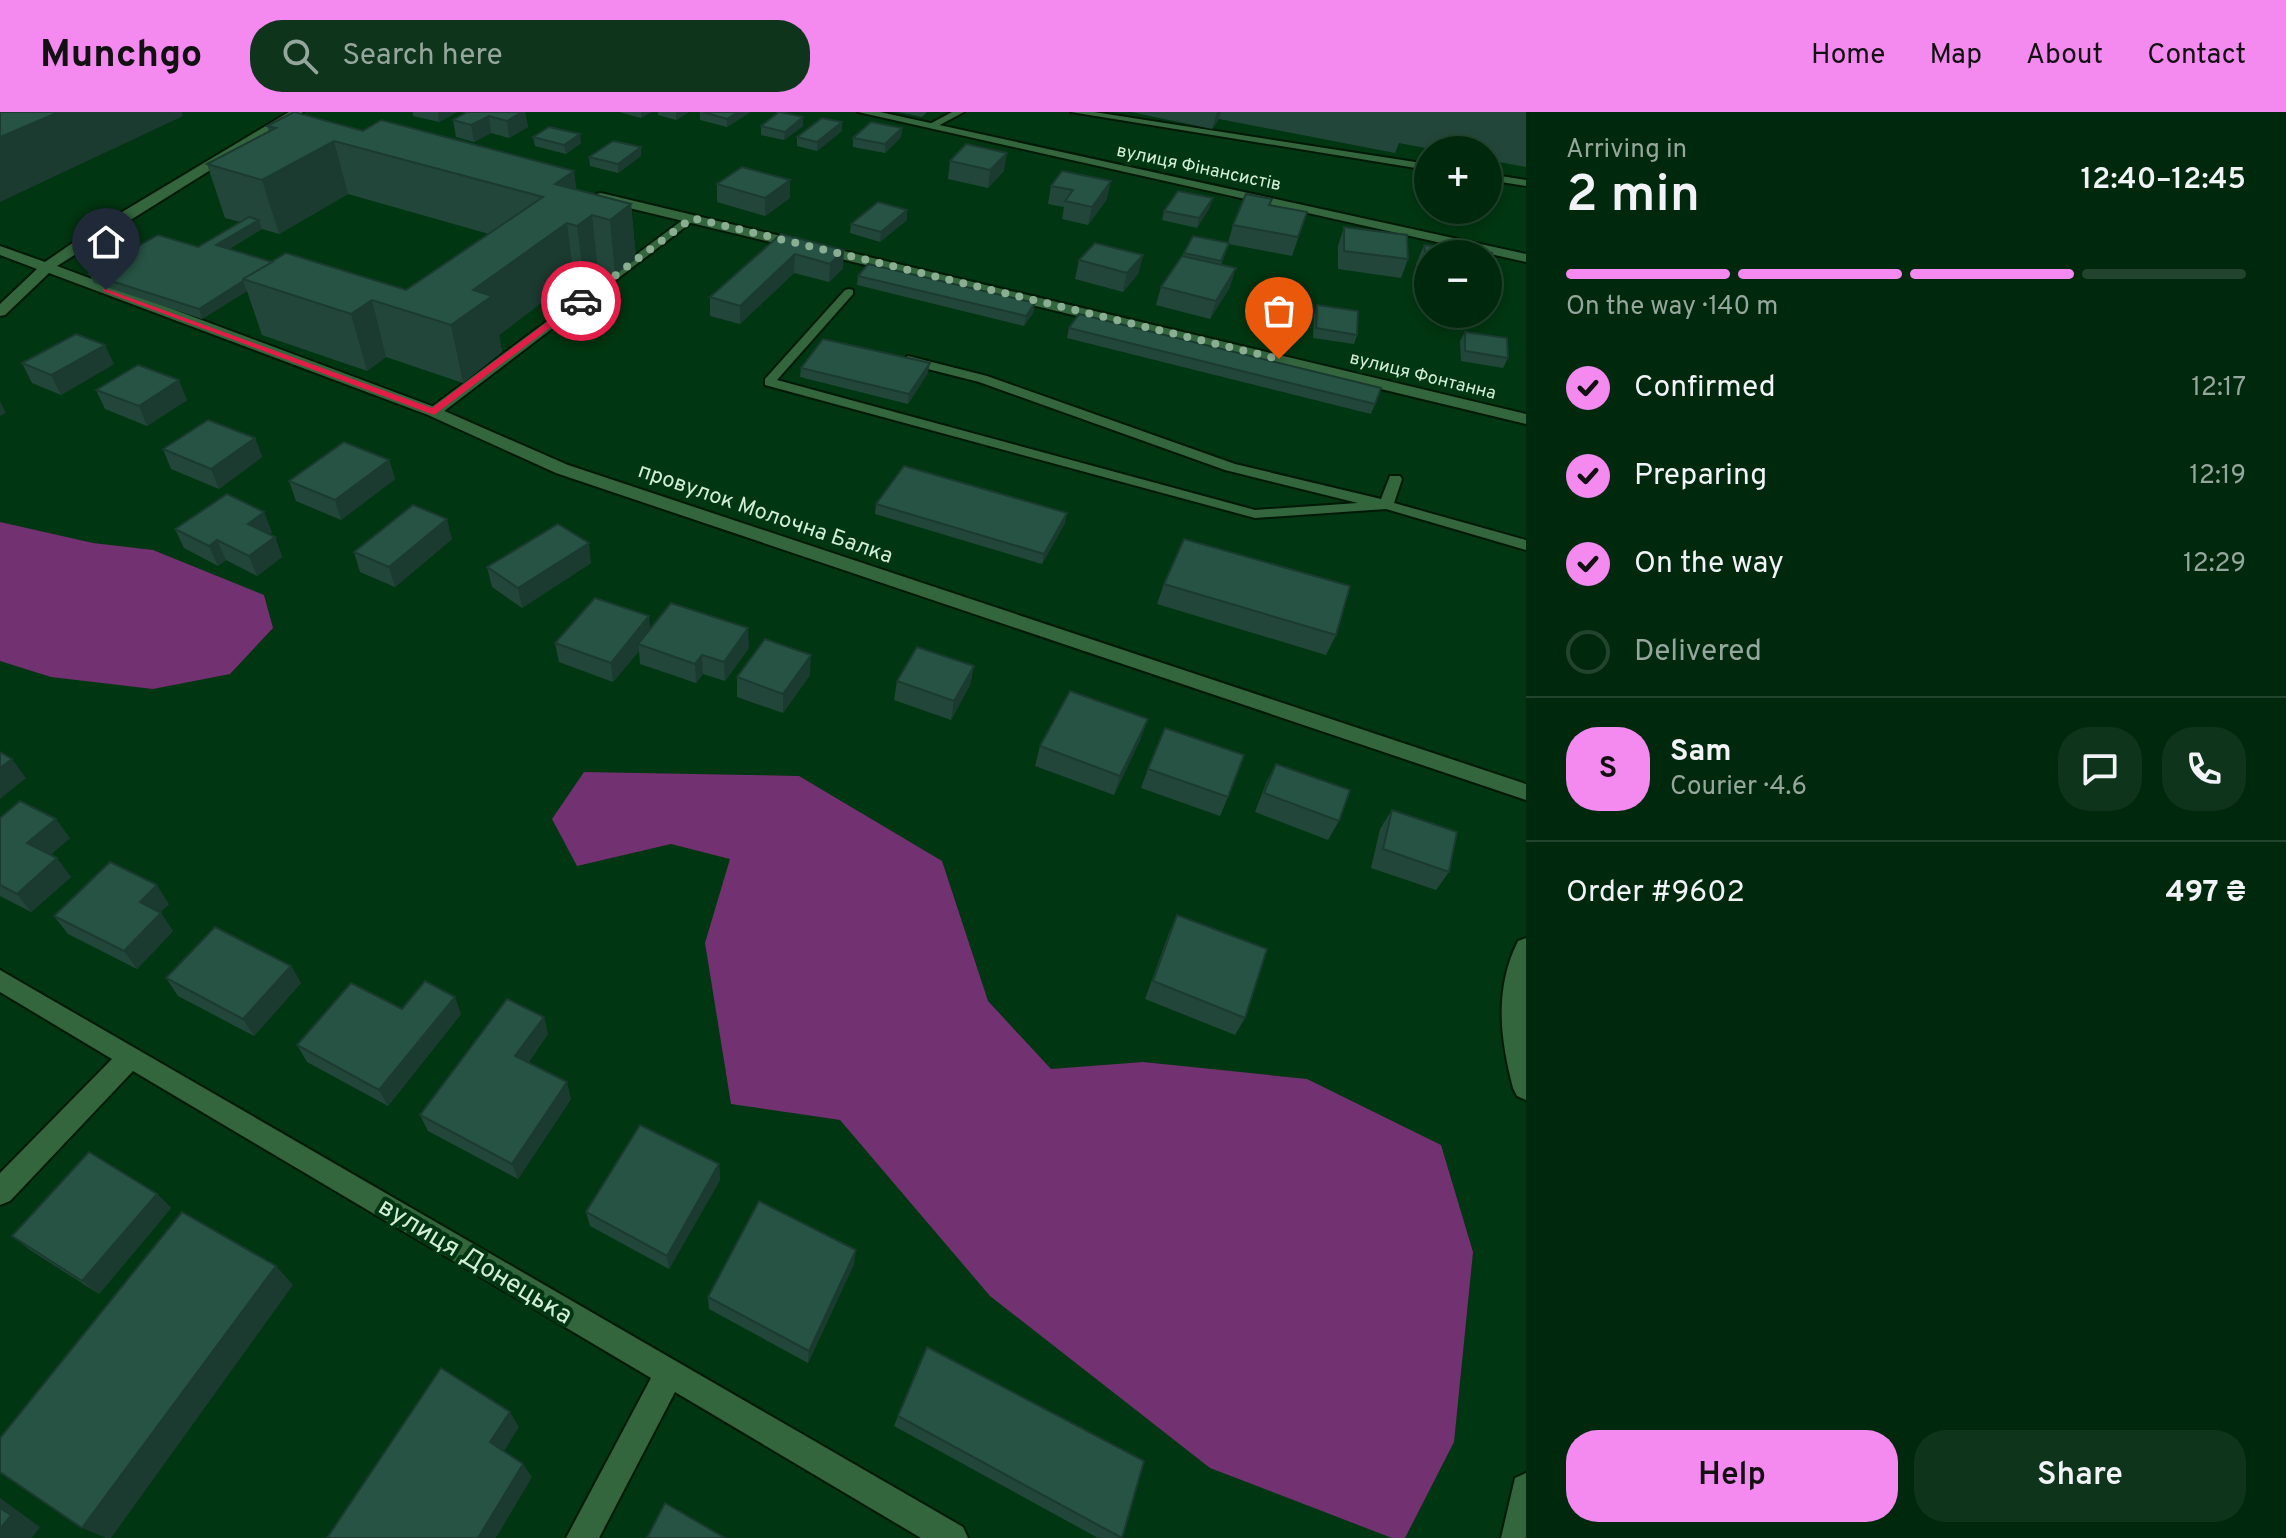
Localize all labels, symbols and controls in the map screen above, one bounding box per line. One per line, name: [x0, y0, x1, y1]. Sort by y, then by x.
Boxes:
search box: [250, 20, 810, 92]
text: Munchgo: [40, 32, 202, 81]
icon: search: [278, 34, 322, 78]
text: Search here: [342, 38, 503, 75]
text: Home: [1811, 38, 1885, 74]
text: Map: [1929, 38, 1982, 74]
text: About: [2026, 38, 2103, 74]
text: Contact: [2147, 38, 2246, 74]
text: Arriving in: [1566, 134, 1687, 167]
map controls: [1414, 136, 1502, 328]
button: +: [1414, 136, 1502, 224]
street label: вулиця Фінансистів: [1114, 140, 1283, 197]
text: 12:40–12:45: [2080, 162, 2246, 199]
text: 2 min: [1566, 164, 1700, 230]
pin: [72, 208, 140, 290]
icon: home: [84, 220, 128, 264]
button: −: [1414, 240, 1502, 328]
courier: [541, 261, 621, 341]
pin: [1245, 277, 1313, 359]
icon: car: [559, 279, 603, 323]
icon: bag: [1257, 289, 1301, 333]
text: On the way · 140 m: [1566, 291, 1778, 324]
street label: вулиця Фонтанна: [1347, 347, 1498, 406]
icon: check: [1566, 366, 1610, 410]
text: Confirmed: [1634, 370, 1776, 407]
text: 12:17: [2191, 372, 2246, 405]
icon: check: [1566, 454, 1610, 498]
street label: провулок Молочна Балка: [634, 458, 896, 571]
text: Preparing: [1634, 458, 1767, 495]
text: 12:19: [2189, 460, 2246, 493]
icon: check: [1566, 542, 1610, 586]
text: On the way: [1634, 546, 1784, 583]
text: 12:29: [2183, 548, 2246, 581]
text: Delivered: [1634, 634, 1762, 671]
button: chat: [2058, 727, 2142, 811]
button: phone: [2162, 727, 2246, 811]
text: Sam: [1670, 734, 1732, 771]
text: S: [1599, 751, 1617, 788]
text: Courier · 4.6: [1670, 771, 1807, 804]
text: Order #9602: [1566, 875, 1745, 912]
text: 497 ₴: [2165, 875, 2246, 912]
street label: вулиця Донецька: [372, 1191, 578, 1333]
button: Help: [1566, 1430, 1898, 1522]
button: Share: [1914, 1430, 2246, 1522]

